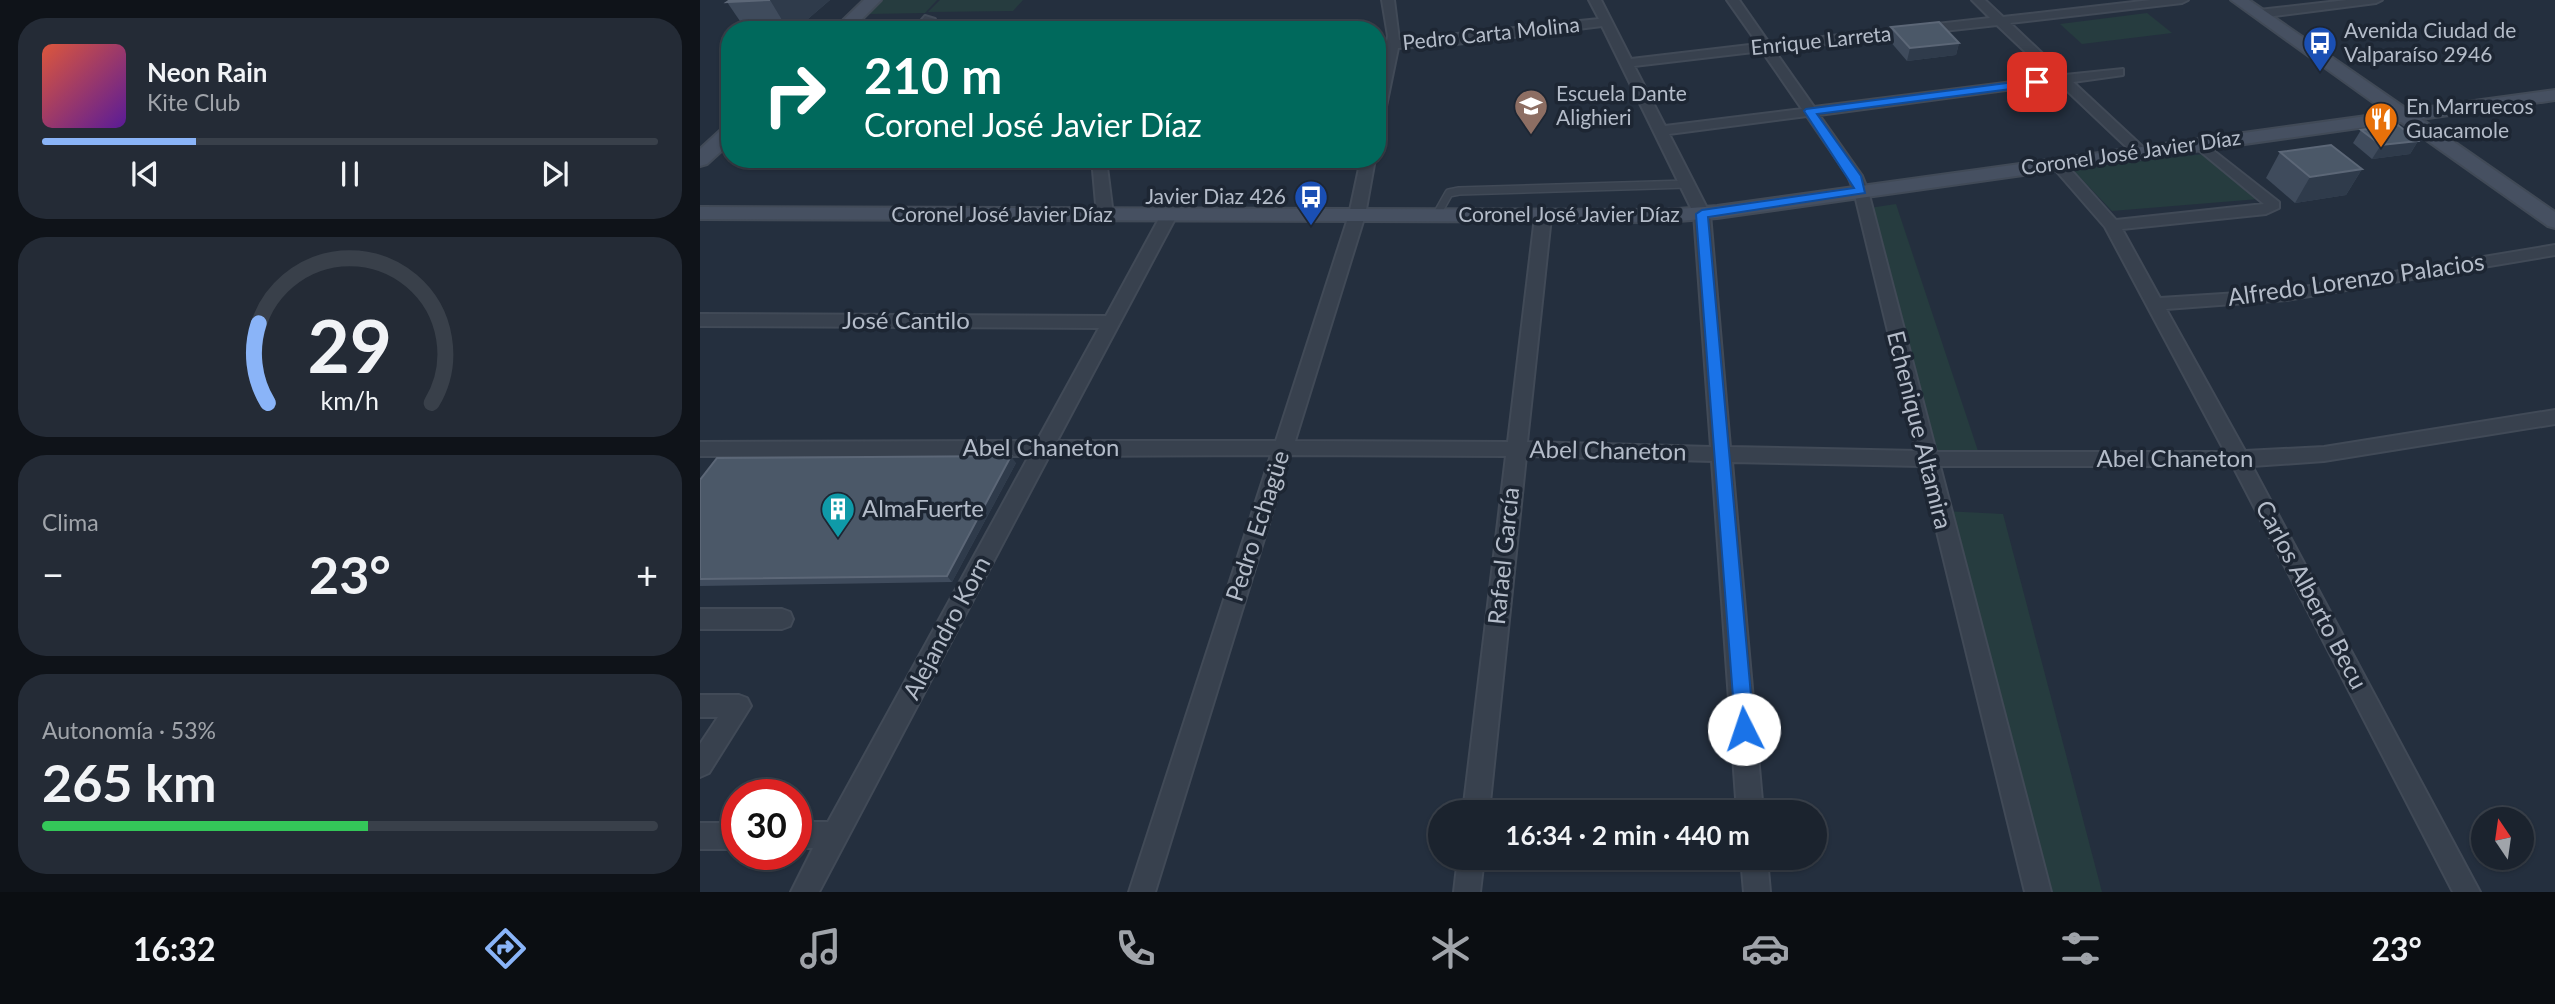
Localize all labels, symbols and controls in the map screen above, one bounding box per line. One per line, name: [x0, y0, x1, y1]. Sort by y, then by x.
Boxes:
street label: Pedro Carta Molina: [1401, 11, 1581, 54]
place label: Avenida Ciudad de Valparaíso 2946: [2344, 17, 2516, 66]
street label: Enrique Larreta: [1749, 20, 1892, 59]
bus stop icon: Avenida Ciudad de Valparaíso 2946: [2301, 24, 2339, 73]
text: 210 m: [864, 46, 1002, 104]
icon: right: [749, 49, 840, 140]
pin: [2007, 52, 2067, 112]
text: Neon Rain: [147, 56, 267, 88]
icon: arrive: [2018, 63, 2056, 101]
place label: Escuela Dante Alighieri: [1556, 80, 1687, 129]
school or university icon: Escuela Dante Alighieri: [1512, 87, 1550, 136]
text: Kite Club: [147, 88, 240, 116]
place label: En Marruecos Guacamole: [2406, 93, 2533, 142]
restaurant icon: En Marruecos Guacamole: [2362, 100, 2400, 149]
text: Coronel José Javier Díaz: [864, 105, 1202, 144]
street label: Coronel José Javier Díaz: [2019, 124, 2242, 179]
icon: previous: [126, 155, 164, 193]
icon: pause: [331, 155, 369, 193]
icon: next: [536, 155, 574, 193]
bus stop icon: Javier Diaz 426: [1292, 178, 1330, 227]
place label: Javier Diaz 426: [1145, 183, 1286, 208]
street label: Coronel José Javier Díaz: [891, 201, 1113, 226]
street label: Coronel José Javier Díaz: [1458, 201, 1680, 226]
street label: Alfredo Lorenzo Palacios: [2226, 246, 2486, 311]
text: 29: [308, 301, 392, 389]
street label: José Cantilo: [842, 305, 970, 334]
street label: Echenique Altamira: [1882, 328, 1959, 532]
text: km/h: [321, 385, 379, 415]
street label: Abel Chaneton: [963, 432, 1120, 461]
street label: Abel Chaneton: [1529, 434, 1687, 465]
street label: Abel Chaneton: [2097, 443, 2254, 472]
street label: Pedro Echagüe: [1219, 447, 1295, 604]
street label: Rafael García: [1481, 486, 1524, 626]
building icon: AlmaFuerte: [819, 490, 857, 539]
place label: AlmaFuerte: [862, 493, 984, 522]
street label: Carlos Alberto Becu: [2250, 495, 2374, 694]
text: Clima: [42, 508, 99, 536]
text: 23°: [309, 543, 391, 605]
text: −: [42, 551, 64, 597]
text: +: [636, 551, 658, 597]
street label: Alejandro Korn: [896, 551, 996, 704]
position arrow: [1707, 692, 1781, 766]
text: Autonomía · 53%: [42, 716, 216, 744]
text: 265 km: [42, 751, 216, 813]
speed limit sign: 30: [721, 779, 812, 870]
north arrow: [2471, 807, 2534, 870]
map controls: [2471, 807, 2534, 870]
text: 16:34 · 2 min · 440 m: [1505, 819, 1750, 851]
icon: directions: [481, 924, 530, 973]
icon: music: [796, 924, 845, 973]
icon: phone: [1111, 924, 1160, 973]
icon: climate: [1426, 924, 1475, 973]
icon: car: [1741, 924, 1790, 973]
icon: filters: [2056, 924, 2105, 973]
text: 16:32: [133, 929, 215, 968]
text: 23°: [2371, 929, 2422, 968]

